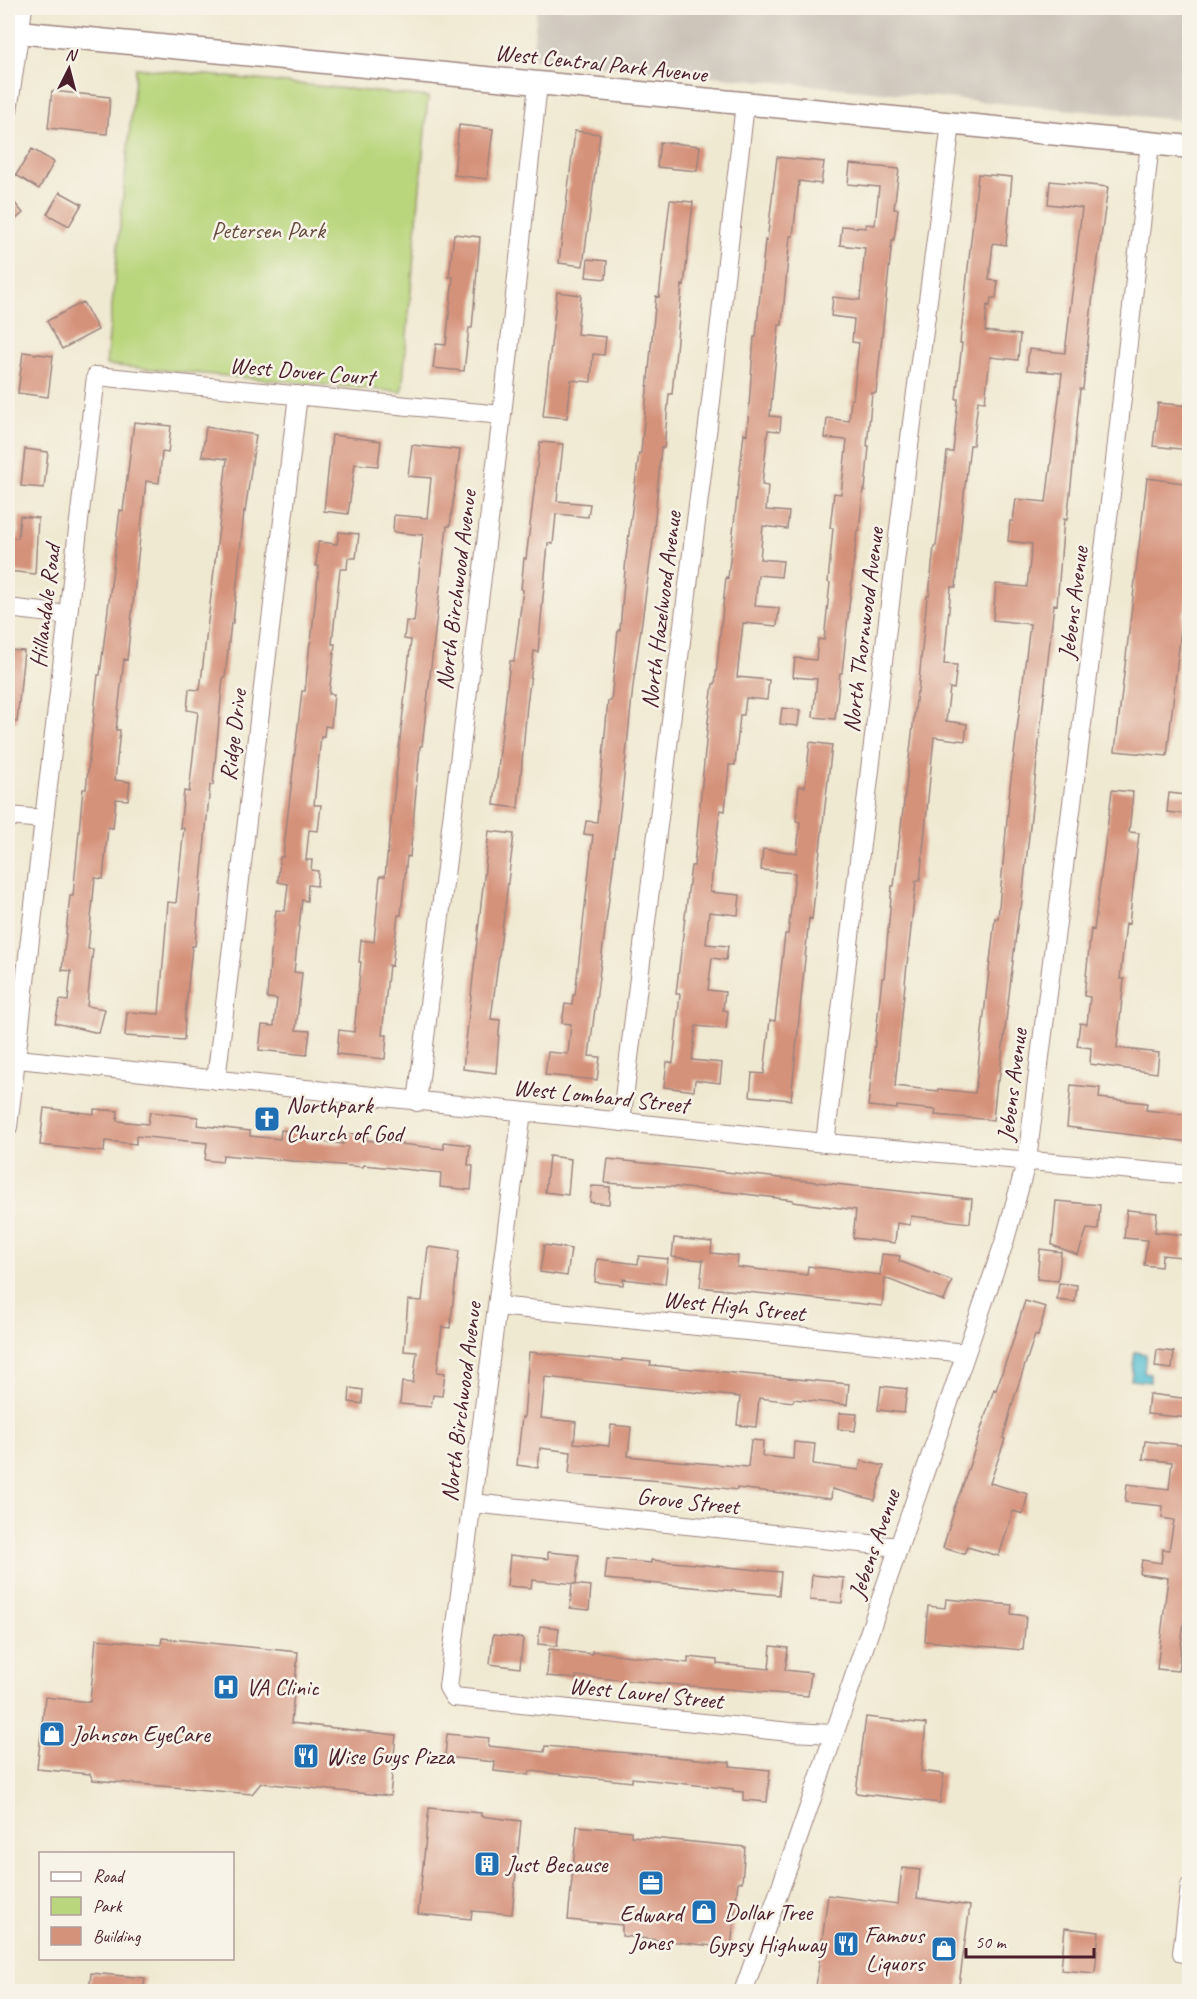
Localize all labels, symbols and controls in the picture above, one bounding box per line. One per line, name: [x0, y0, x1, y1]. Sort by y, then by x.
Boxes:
street label: West Central Park Avenue: [494, 37, 711, 89]
north arrow: [39, 39, 99, 99]
text: N: [64, 45, 80, 66]
park label: Petersen Park: [211, 215, 327, 245]
street label: West Dover Court: [228, 350, 379, 393]
street label: North Birchwood Avenue: [429, 486, 483, 691]
street label: North Hazelwood Avenue: [634, 507, 688, 710]
street label: North Thornwood Avenue: [836, 524, 891, 734]
street label: Hillandale Road: [23, 539, 68, 669]
street label: Jebens Avenue: [1051, 543, 1095, 662]
street label: Ridge Drive: [213, 685, 254, 782]
street label: Jebens Avenue: [990, 1025, 1034, 1144]
street label: West Lombard Street: [512, 1072, 693, 1120]
place label: Northpark Church of God: [286, 1090, 406, 1148]
church icon: Northpark Church of God: [252, 1104, 282, 1134]
street label: West High Street: [662, 1284, 808, 1329]
street label: North Birchwood Avenue: [434, 1298, 488, 1503]
street label: Grove Street: [636, 1481, 742, 1521]
street label: Jebens Avenue: [841, 1484, 907, 1603]
street label: West Laurel Street: [568, 1670, 726, 1716]
hospital icon: VA Clinic: [211, 1672, 241, 1702]
place label: VA Clinic: [246, 1672, 320, 1702]
shop icon: Johnson EyeCare: [37, 1719, 67, 1749]
place label: Johnson EyeCare: [71, 1719, 212, 1749]
restaurant icon: Wise Guys Pizza: [291, 1741, 321, 1771]
place label: Wise Guys Pizza: [326, 1741, 455, 1771]
building icon: Just Because: [472, 1849, 502, 1879]
place label: Just Because: [505, 1849, 610, 1879]
legend: [39, 1852, 234, 1960]
text: Road: [93, 1865, 126, 1887]
office icon: Edward Jones: [636, 1868, 666, 1898]
text: Park: [93, 1895, 123, 1917]
shop icon: Dollar Tree: [689, 1897, 719, 1927]
place label: Dollar Tree: [724, 1897, 814, 1927]
place label: Edward Jones: [619, 1899, 686, 1957]
place label: Famous Liquors: [864, 1920, 926, 1978]
scale bar: [966, 1921, 1094, 1959]
text: Building: [93, 1925, 142, 1947]
place label: Gypsy Highway: [707, 1929, 828, 1959]
restaurant icon: Gypsy Highway: [831, 1929, 861, 1959]
text: 50 m: [975, 1931, 1008, 1953]
shop icon: Famous Liquors: [929, 1934, 959, 1964]

